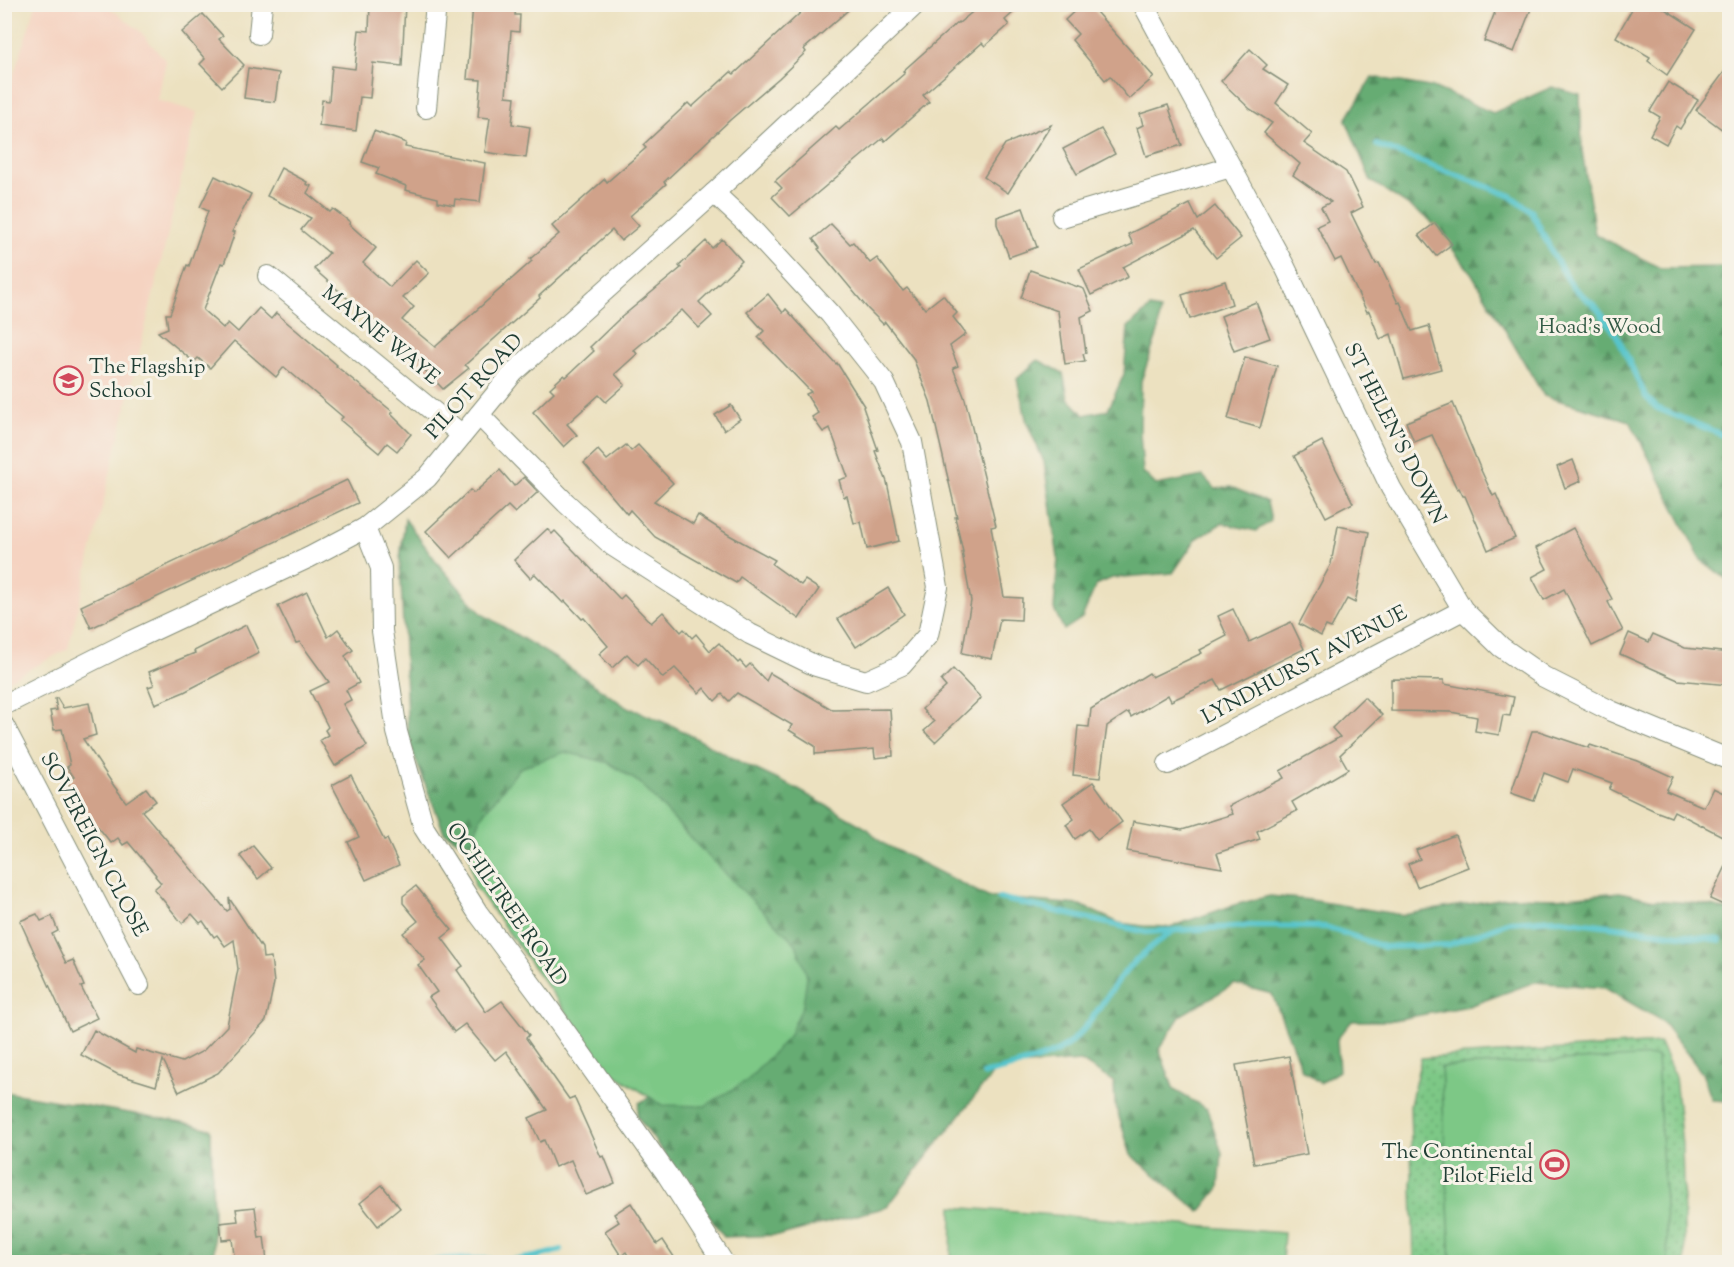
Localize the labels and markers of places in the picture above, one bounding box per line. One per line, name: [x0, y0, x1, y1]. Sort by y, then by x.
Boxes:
place label: The Flagship School: [89, 353, 205, 407]
school or university icon: The Flagship School: [52, 364, 84, 396]
place label: The Continental Pilot Field: [1382, 1138, 1533, 1192]
sports icon: The Continental Pilot Field: [1538, 1149, 1570, 1181]

